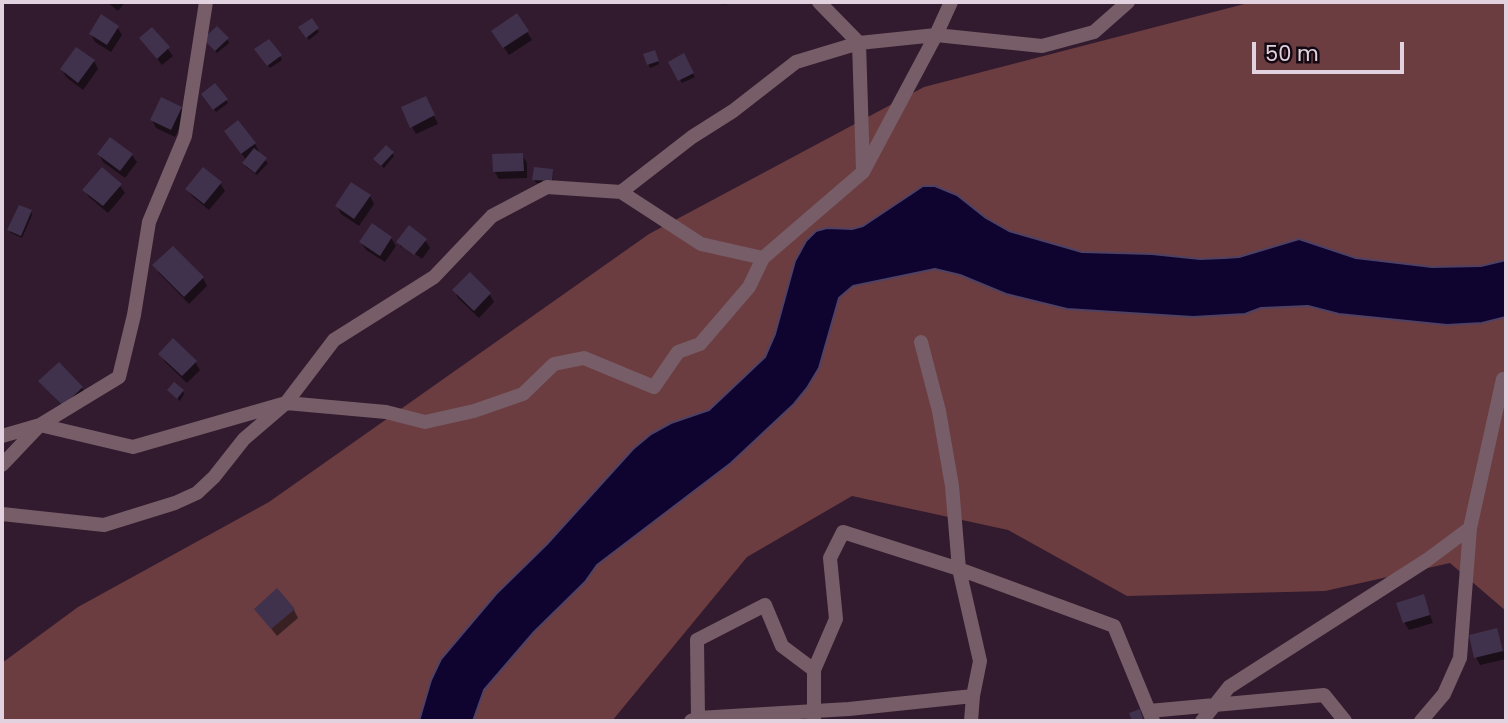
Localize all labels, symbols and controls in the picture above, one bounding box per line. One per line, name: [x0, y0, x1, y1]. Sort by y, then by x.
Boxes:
scale bar: [1256, 28, 1408, 72]
text: 50 m: [1265, 39, 1319, 68]

